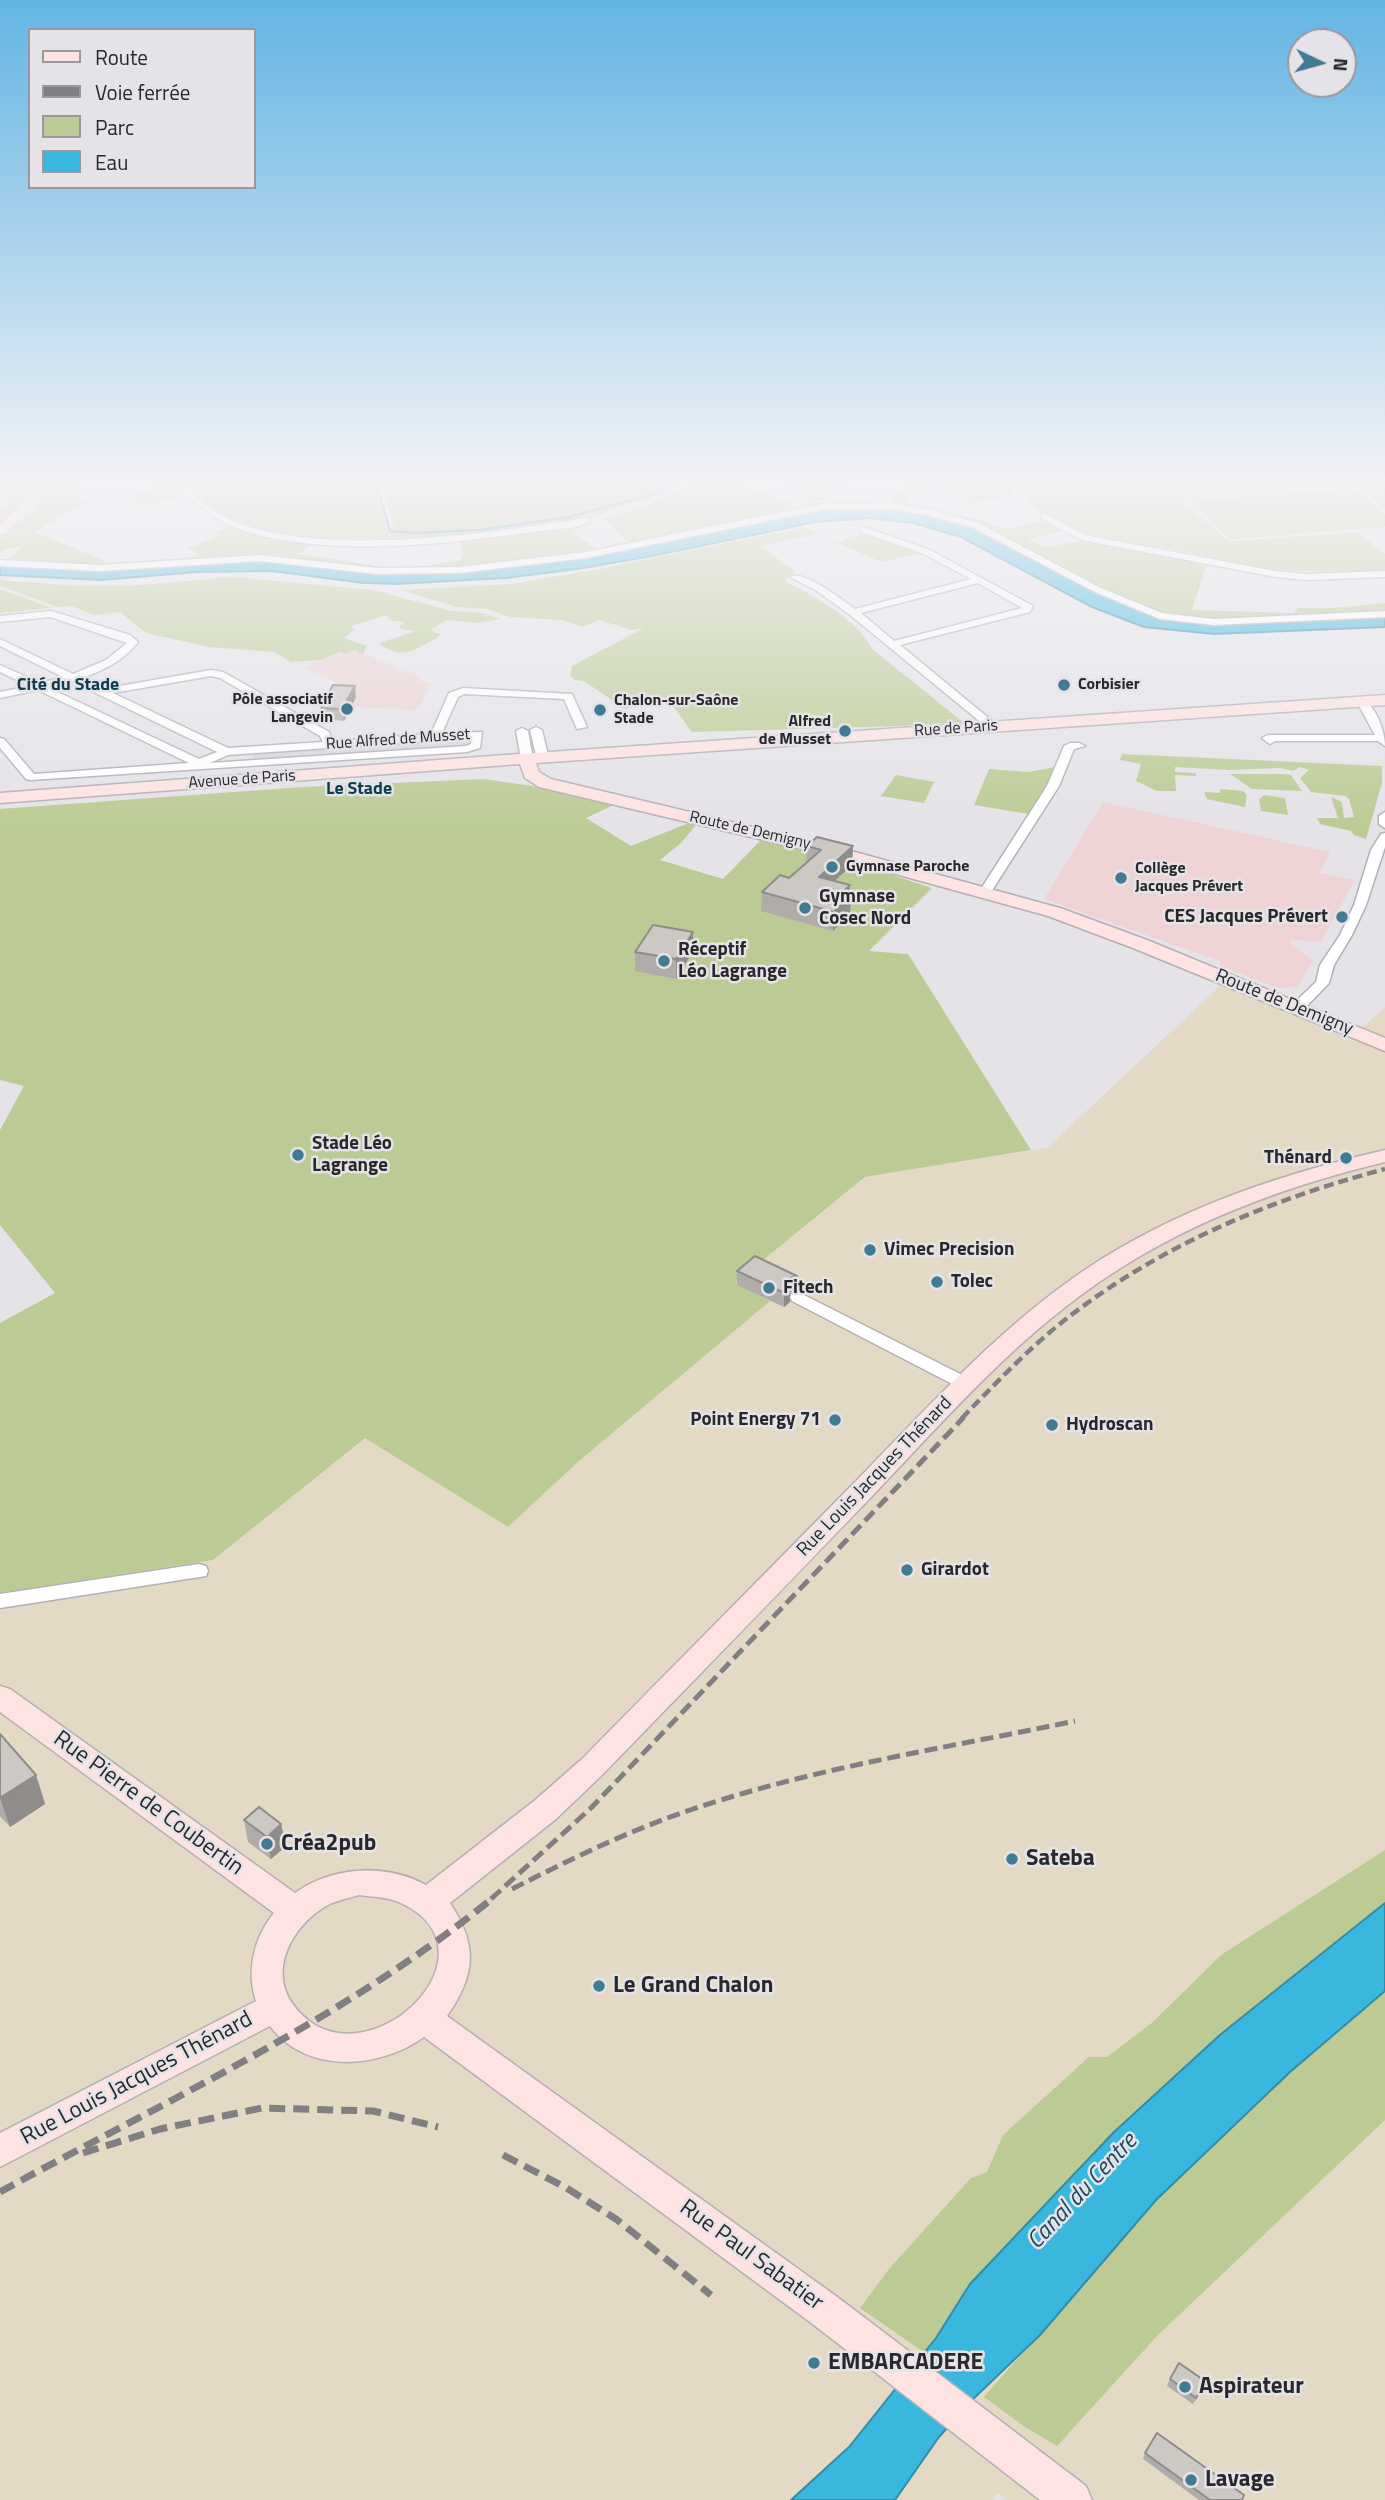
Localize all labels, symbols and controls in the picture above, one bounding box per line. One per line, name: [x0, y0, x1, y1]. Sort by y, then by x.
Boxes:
legend: [28, 28, 256, 189]
north arrow: [1287, 28, 1357, 98]
text: Route: [95, 41, 148, 73]
text: N: [1326, 57, 1356, 73]
text: Voie ferrée: [95, 76, 190, 108]
text: Parc: [95, 111, 134, 143]
text: Eau: [95, 146, 128, 178]
district label: Cité du Stade: [17, 675, 119, 697]
place label: Corbisier: [1078, 675, 1140, 695]
marker: Corbisier: [1056, 677, 1072, 693]
place label: Pôle associatif Langevin: [232, 690, 333, 728]
place label: Chalon-sur-Saône Stade: [614, 691, 738, 729]
marker: Pôle associatif Langevin: [339, 701, 355, 717]
marker: Chalon-sur-Saône Stade: [592, 702, 608, 718]
place label: Alfred de Musset: [759, 712, 831, 750]
street label: Rue de Paris: [913, 716, 999, 742]
marker: Alfred de Musset: [837, 723, 853, 739]
street label: Rue Alfred de Musset: [325, 725, 471, 755]
street label: Avenue de Paris: [188, 767, 296, 793]
district label: Le Stade: [326, 779, 392, 801]
street label: Route de Demigny: [688, 808, 812, 854]
place label: Gymnase Paroche: [846, 857, 970, 877]
marker: Gymnase Paroche: [824, 859, 840, 875]
place label: Collège Jacques Prévert: [1135, 859, 1243, 897]
marker: Collège Jacques Prévert: [1113, 870, 1129, 886]
place label: Gymnase Cosec Nord: [819, 886, 911, 930]
marker: Gymnase Cosec Nord: [797, 900, 813, 916]
place label: CES Jacques Prévert: [1164, 906, 1328, 928]
marker: CES Jacques Prévert: [1334, 909, 1350, 925]
place label: Réceptif Léo Lagrange: [678, 939, 787, 983]
marker: Réceptif Léo Lagrange: [656, 953, 672, 969]
street label: Route de Demigny: [1212, 965, 1356, 1041]
place label: Stade Léo Lagrange: [312, 1133, 392, 1177]
marker: Stade Léo Lagrange: [290, 1147, 306, 1163]
place label: Thénard: [1264, 1147, 1332, 1169]
marker: Thénard: [1338, 1150, 1354, 1166]
place label: Vimec Precision: [884, 1239, 1014, 1261]
marker: Vimec Precision: [862, 1242, 878, 1258]
place label: Tolec: [951, 1271, 993, 1293]
marker: Tolec: [929, 1274, 945, 1290]
place label: Fitech: [783, 1277, 834, 1299]
marker: Fitech: [761, 1280, 777, 1296]
street label: Rue Louis Jacques Thénard: [793, 1392, 957, 1562]
place label: Point Energy 71: [690, 1409, 821, 1431]
marker: Point Energy 71: [827, 1412, 843, 1428]
place label: Hydroscan: [1066, 1414, 1153, 1436]
marker: Hydroscan: [1044, 1417, 1060, 1433]
place label: Girardot: [921, 1559, 989, 1581]
marker: Girardot: [899, 1562, 915, 1578]
street label: Rue Pierre de Coubertin: [48, 1726, 248, 1882]
place label: Créa2pub: [281, 1830, 376, 1858]
marker: Créa2pub: [259, 1836, 275, 1852]
place label: Sateba: [1026, 1845, 1095, 1873]
marker: Sateba: [1004, 1851, 1020, 1867]
place label: Le Grand Chalon: [613, 1972, 774, 2000]
marker: Le Grand Chalon: [591, 1978, 607, 1994]
street label: Rue Louis Jacques Thénard: [16, 2006, 258, 2152]
water label: Canal du Centre: [1022, 2128, 1144, 2256]
street label: Rue Paul Sabatier: [674, 2195, 828, 2317]
place label: EMBARCADERE: [828, 2349, 983, 2377]
marker: EMBARCADERE: [806, 2355, 822, 2371]
place label: Aspirateur: [1199, 2373, 1304, 2401]
marker: Aspirateur: [1177, 2379, 1193, 2395]
place label: Lavage: [1205, 2466, 1275, 2494]
marker: Lavage: [1183, 2472, 1199, 2488]

